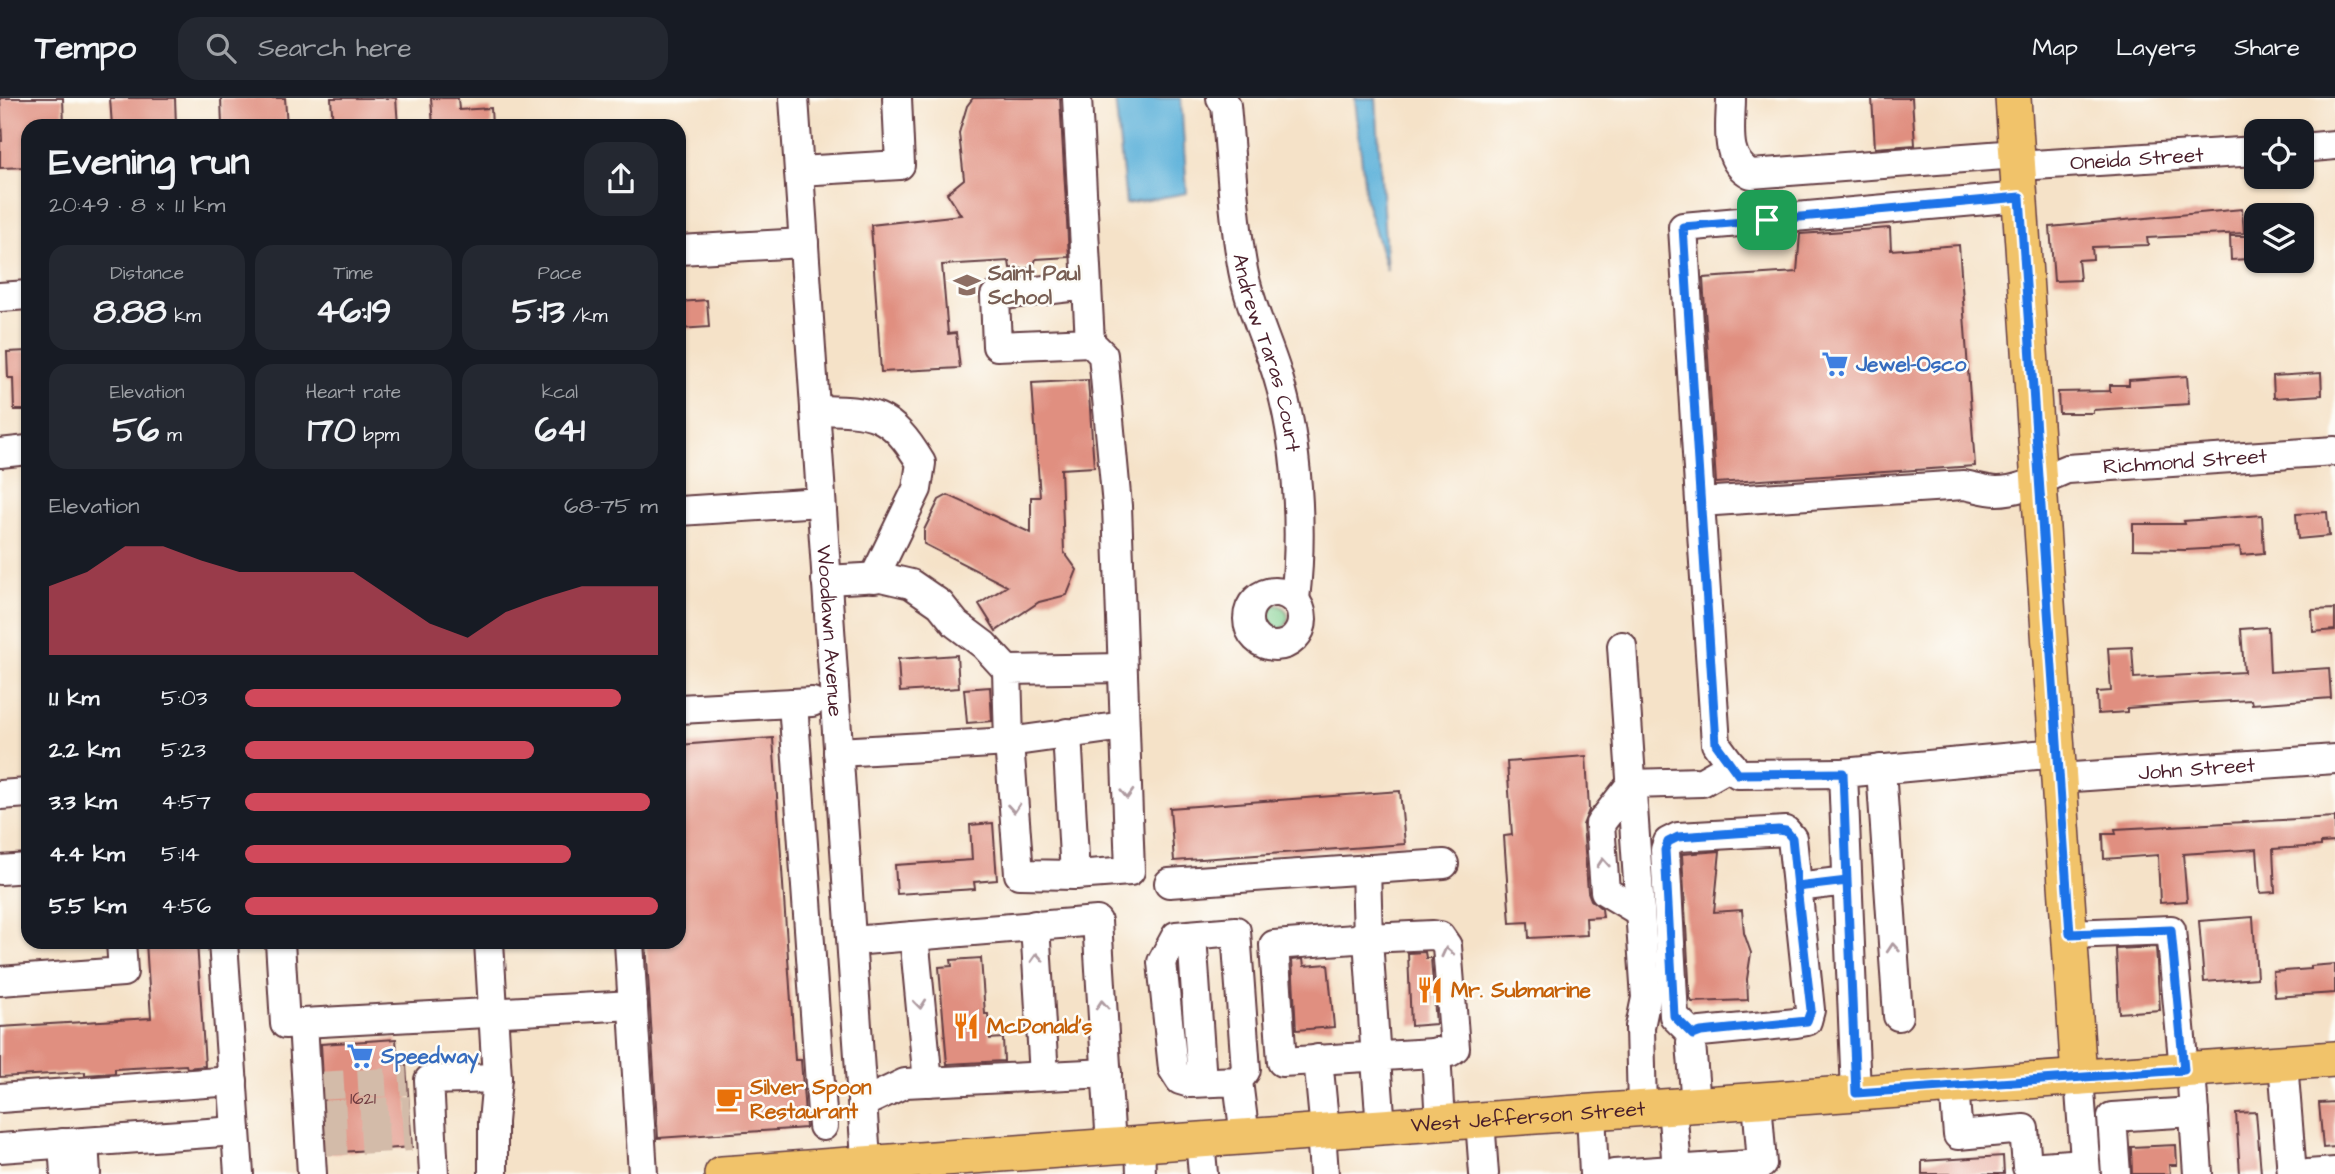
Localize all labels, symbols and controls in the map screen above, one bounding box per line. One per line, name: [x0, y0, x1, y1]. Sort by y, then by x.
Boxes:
search box: [178, 17, 668, 80]
text: Tempo: [35, 25, 136, 71]
icon: search: [202, 29, 240, 67]
text: Search here: [258, 30, 411, 66]
text: Map: [2033, 31, 2078, 65]
text: Layers: [2116, 31, 2196, 65]
text: Share: [2234, 31, 2300, 65]
map controls: [2244, 119, 2314, 273]
button: locate: [2244, 119, 2314, 189]
text: Evening run: [49, 137, 250, 189]
street label: Oneida Street: [2069, 140, 2205, 177]
button: share: [584, 142, 658, 216]
text: 20:49 · 8 × 1.1 km: [49, 189, 225, 221]
pin: [1737, 190, 1797, 250]
icon: arrive: [1748, 201, 1786, 239]
button: layers: [2244, 203, 2314, 273]
street label: Andrew Taras Court: [1226, 252, 1308, 454]
place label: Saint Paul School: [987, 259, 1081, 312]
text: Distance: [110, 260, 184, 287]
text: Time: [334, 260, 373, 287]
text: Pace: [538, 260, 582, 287]
school or university icon: Saint Paul School: [952, 270, 982, 300]
text: 8.88: [94, 287, 167, 336]
text: 46:19: [315, 287, 392, 336]
text: 5:13: [512, 287, 565, 336]
text: km: [167, 303, 201, 330]
text: /km: [565, 303, 608, 330]
supermarket icon: Jewel-Osco: [1820, 349, 1850, 379]
place label: Jewel-Osco: [1855, 350, 1967, 379]
text: Elevation: [110, 379, 185, 406]
text: Heart rate: [306, 379, 401, 406]
text: kcal: [542, 379, 578, 406]
text: 56: [113, 406, 159, 455]
text: 170: [308, 406, 356, 455]
text: 641: [535, 406, 585, 455]
text: m: [159, 422, 182, 449]
text: bpm: [356, 422, 399, 449]
street label: Richmond Street: [2102, 441, 2269, 481]
text: Elevation: [49, 490, 140, 522]
text: 68–75 m: [564, 490, 658, 522]
street label: Woodlawn Avenue: [810, 544, 850, 718]
text: 1.1 km: [49, 682, 99, 714]
text: 5:03: [161, 682, 207, 714]
text: 2.2 km: [49, 734, 120, 766]
text: 5:23: [161, 734, 206, 766]
street label: John Street: [2137, 750, 2257, 787]
text: 3.3 km: [49, 786, 117, 818]
text: 4:57: [161, 786, 211, 818]
one-way arrow: [1120, 789, 1135, 800]
one-way arrow: [1006, 803, 1021, 814]
text: 4.4 km: [49, 838, 125, 870]
text: 5:14: [161, 838, 200, 870]
one-way arrow: [1596, 857, 1611, 868]
text: 5.5 km: [49, 890, 126, 922]
text: 4:56: [161, 890, 211, 922]
one-way arrow: [1886, 942, 1901, 953]
one-way arrow: [1440, 946, 1455, 958]
one-way arrow: [1030, 953, 1045, 964]
restaurant icon: Mr. Submarine: [1415, 975, 1445, 1005]
place label: Mr. Submarine: [1451, 976, 1592, 1005]
one-way arrow: [912, 999, 927, 1010]
one-way arrow: [1095, 999, 1110, 1010]
restaurant icon: McDonald's: [951, 1011, 981, 1041]
place label: McDonald's: [987, 1012, 1093, 1041]
supermarket icon: Speedway: [345, 1041, 375, 1071]
place label: Speedway: [380, 1042, 479, 1074]
place label: Silver Spoon Restaurant: [749, 1073, 872, 1126]
cafe icon: Silver Spoon Restaurant: [714, 1084, 744, 1114]
house number: 1621: [350, 1086, 376, 1111]
street label: West Jefferson Street: [1410, 1094, 1647, 1139]

